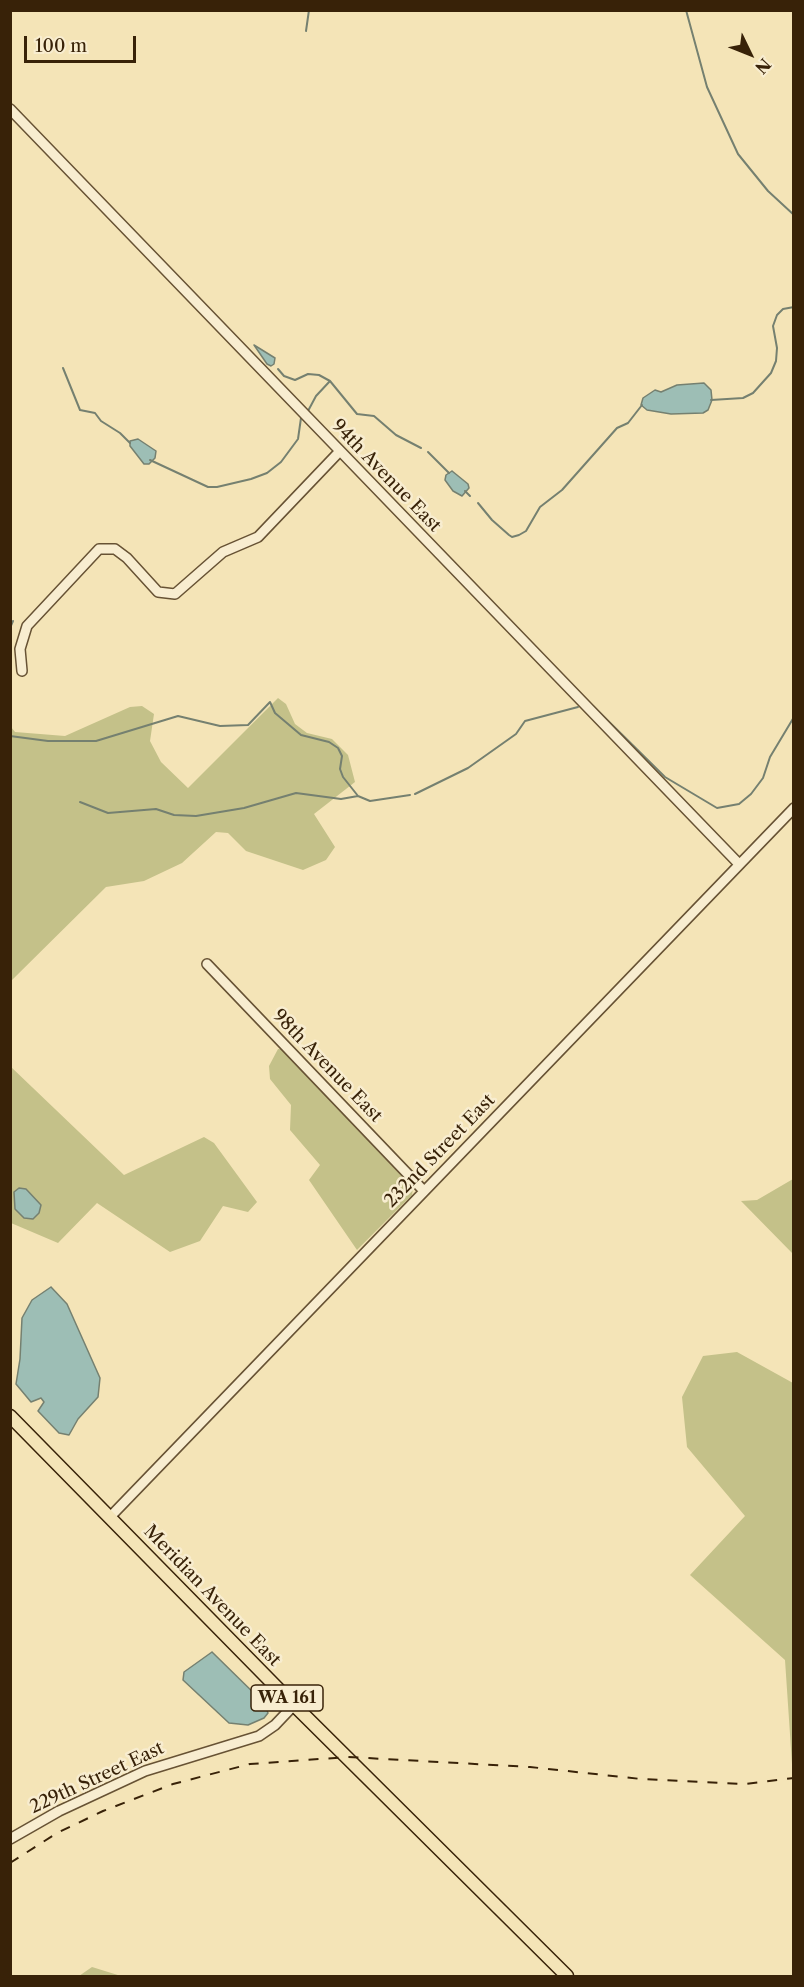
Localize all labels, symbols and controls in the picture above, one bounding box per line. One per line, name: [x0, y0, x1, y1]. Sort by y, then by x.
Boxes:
scale bar: [27, 24, 140, 62]
north arrow: [720, 24, 780, 84]
text: 100 m: [35, 35, 87, 57]
text: N: [751, 54, 775, 78]
street label: 94th Avenue East: [327, 415, 445, 537]
street label: 98th Avenue East: [268, 1005, 386, 1127]
street label: 232nd Street East: [380, 1090, 500, 1212]
street label: Meridian Avenue East: [139, 1521, 285, 1671]
road number: WA 161: [251, 1685, 323, 1711]
street label: 229th Street East: [27, 1737, 167, 1819]

